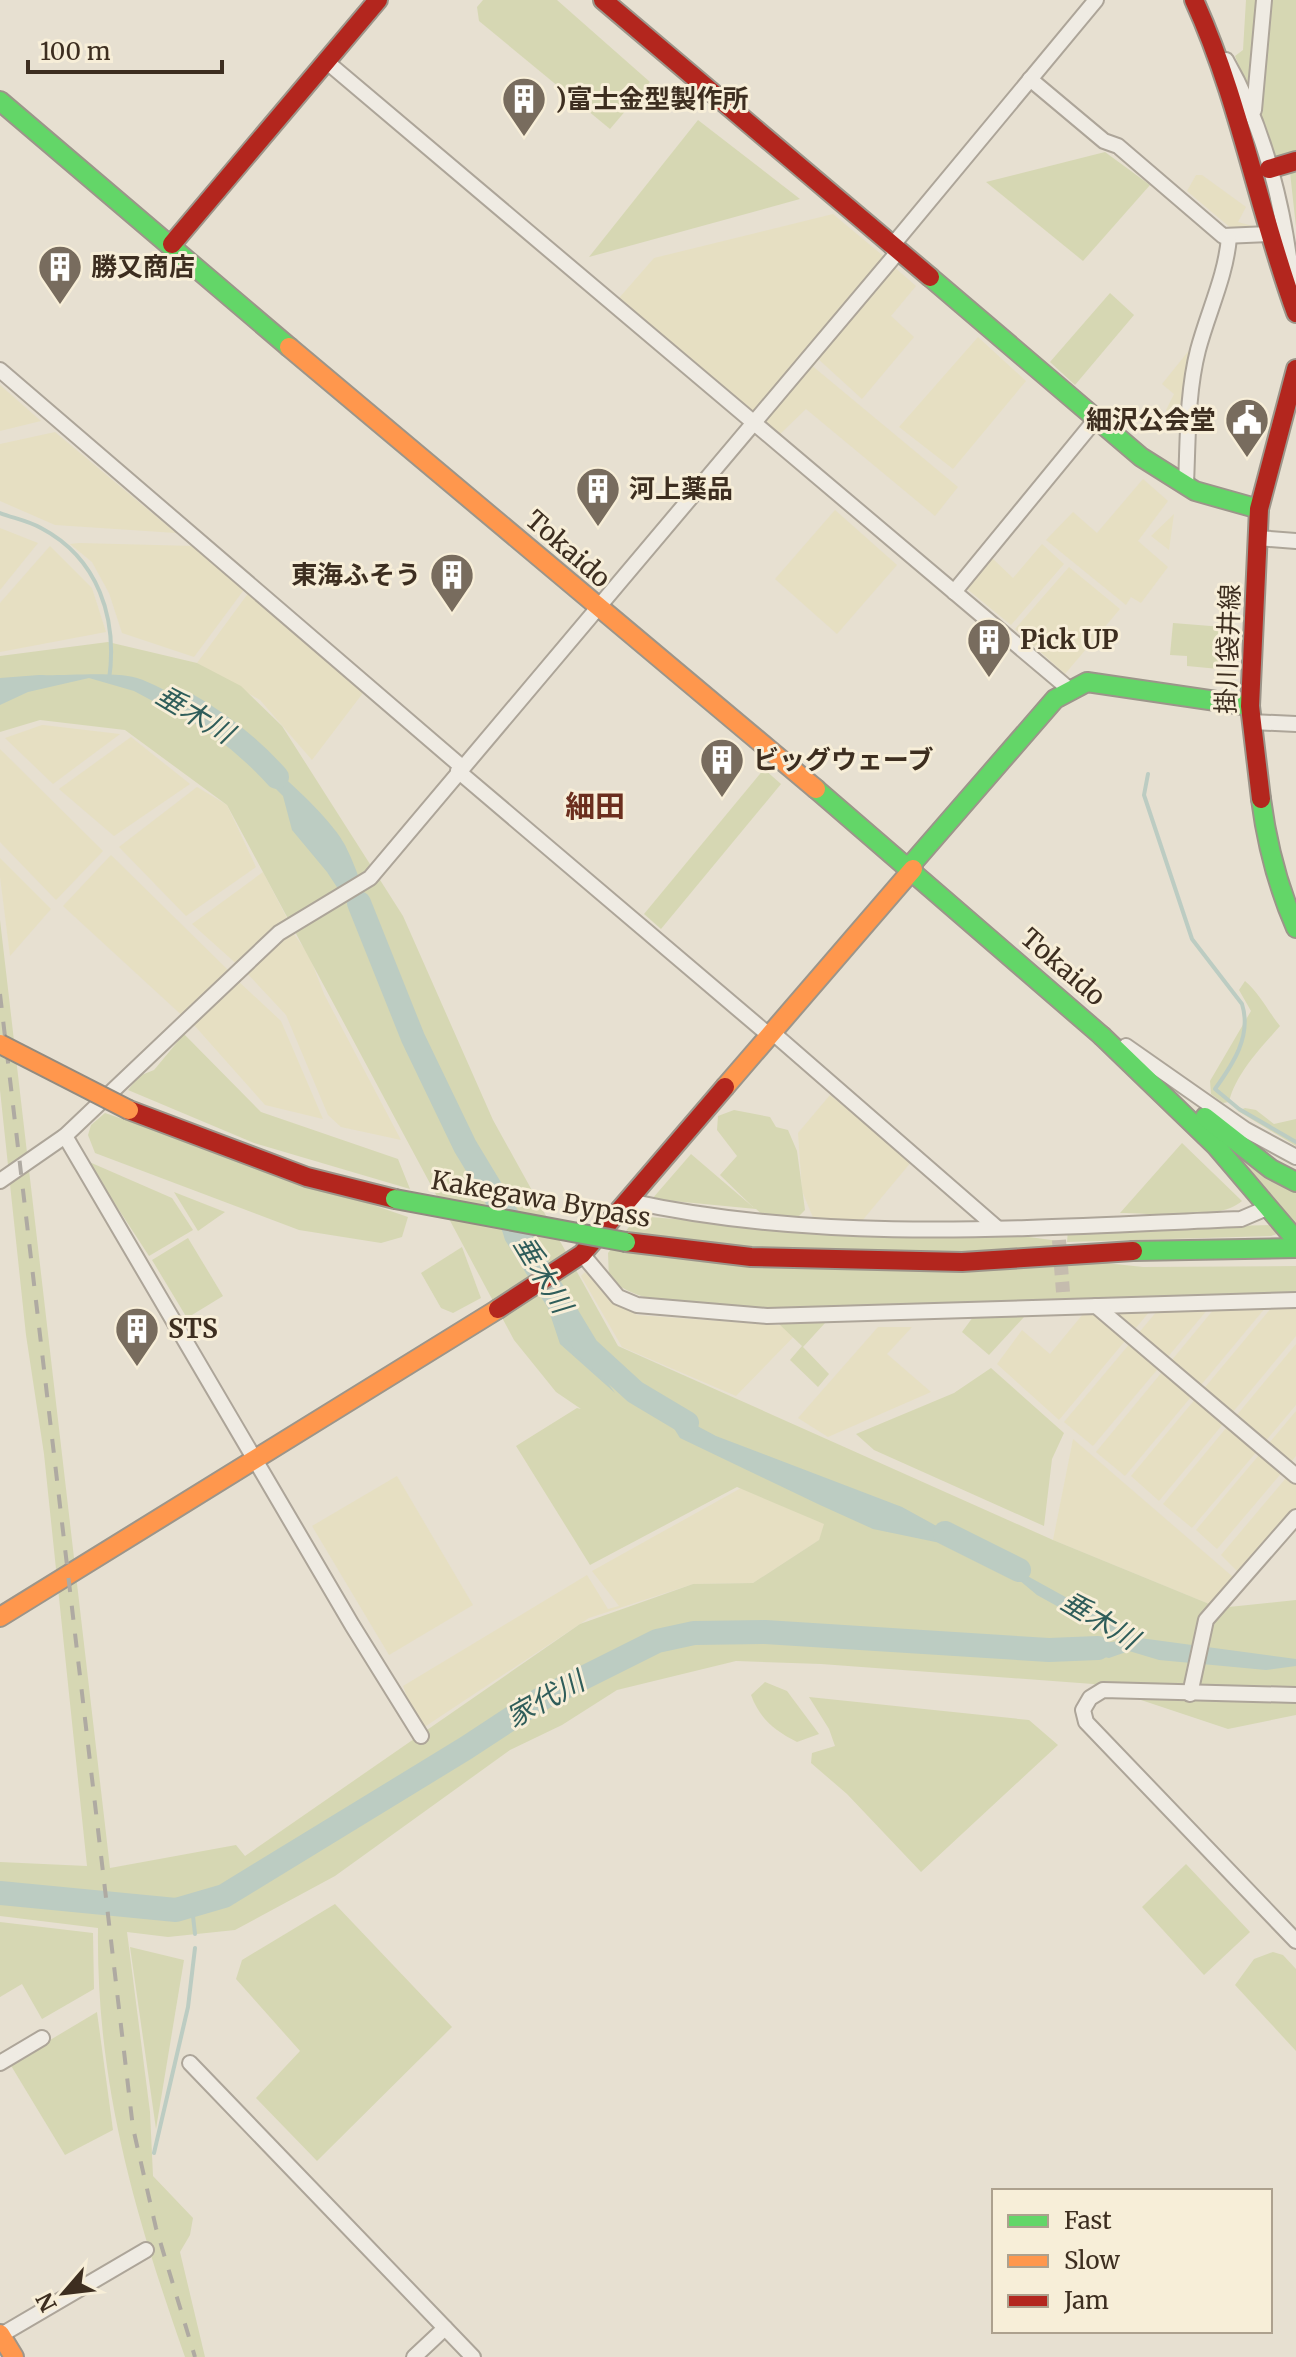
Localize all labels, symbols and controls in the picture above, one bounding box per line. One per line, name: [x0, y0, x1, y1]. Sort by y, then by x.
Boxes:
scale bar: [28, 24, 222, 74]
text: 100 m: [40, 36, 111, 67]
building icon: )富士金型製作所: [500, 75, 548, 138]
place label: )富士金型製作所: [555, 82, 748, 115]
building icon: 勝又商店: [36, 243, 84, 306]
place label: 勝又商店: [91, 250, 195, 283]
public building icon: 細沢公会堂: [1223, 396, 1271, 459]
place label: 細沢公会堂: [1086, 403, 1216, 436]
building icon: 河上薬品: [574, 465, 622, 528]
place label: 河上薬品: [629, 472, 733, 505]
street label: Tokaido: [519, 503, 618, 594]
building icon: 東海ふそう: [428, 551, 476, 614]
place label: 東海ふそう: [291, 558, 421, 591]
street label: 掛川袋井線: [1209, 583, 1246, 715]
building icon: Pick UP: [965, 616, 1013, 679]
place label: Pick UP: [1020, 623, 1119, 656]
water label: 垂木川: [150, 677, 243, 753]
building icon: ビッグウェーブ: [698, 736, 746, 799]
place label: ビッグウェーブ: [753, 743, 933, 776]
district label: 細田: [565, 787, 625, 825]
street label: Tokaido: [1014, 921, 1113, 1012]
street label: Kakegawa Bypass: [429, 1163, 653, 1234]
water label: 垂木川: [506, 1229, 582, 1322]
building icon: STS: [113, 1305, 161, 1368]
place label: STS: [168, 1312, 218, 1345]
water label: 垂木川: [1055, 1583, 1148, 1659]
water label: 家代川: [500, 1661, 593, 1735]
legend: [992, 2189, 1272, 2333]
text: Fast: [1064, 2205, 1112, 2236]
text: Slow: [1064, 2245, 1120, 2276]
north arrow: [24, 2253, 104, 2333]
text: Jam: [1063, 2285, 1109, 2316]
text: N: [30, 2288, 63, 2317]

